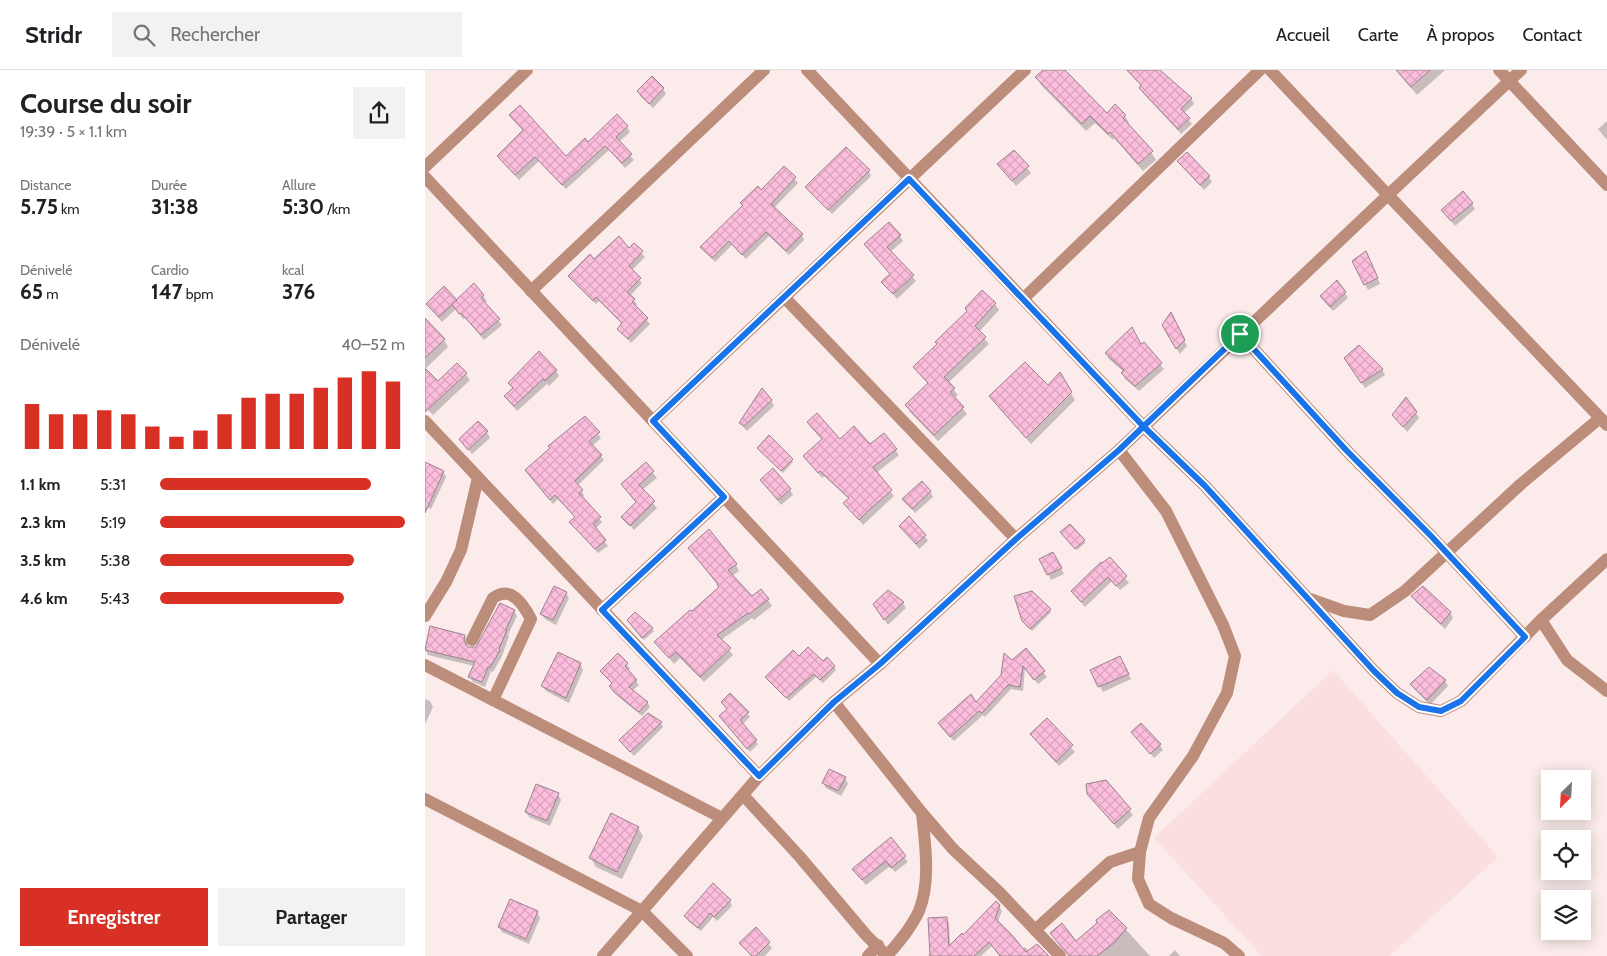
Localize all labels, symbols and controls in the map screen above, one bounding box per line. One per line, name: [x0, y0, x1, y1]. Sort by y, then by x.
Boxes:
search box: [112, 12, 462, 57]
text: Stridr: [25, 20, 82, 49]
icon: search: [130, 21, 158, 49]
text: Rechercher: [170, 23, 260, 46]
text: Accueil: [1276, 24, 1330, 46]
text: Carte: [1358, 24, 1398, 46]
text: À propos: [1426, 24, 1494, 46]
text: Contact: [1522, 24, 1582, 46]
text: Course du soir: [20, 86, 192, 120]
button: share: [353, 87, 405, 139]
text: 19:39 · 5 × 1.1 km: [20, 122, 127, 141]
text: Distance: [20, 176, 72, 194]
text: Durée: [151, 176, 187, 194]
text: Allure: [282, 176, 316, 194]
text: 5.75: [20, 194, 58, 219]
text: 31:38: [151, 194, 199, 219]
text: 5:30: [282, 194, 324, 219]
text: km: [58, 200, 80, 218]
text: /km: [324, 200, 350, 218]
text: Dénivelé: [20, 261, 72, 279]
text: Cardio: [151, 261, 189, 279]
text: kcal: [282, 261, 304, 279]
text: 65: [20, 279, 43, 304]
text: 147: [151, 279, 183, 304]
text: 376: [282, 279, 315, 304]
text: m: [43, 285, 59, 303]
text: bpm: [183, 285, 214, 303]
pin: [1219, 313, 1261, 355]
icon: arrive: [1226, 320, 1254, 348]
text: Dénivelé: [20, 335, 80, 354]
text: 40–52 m: [341, 335, 405, 354]
text: 1.1 km: [20, 475, 60, 494]
text: 5:31: [100, 475, 126, 494]
text: 2.3 km: [20, 513, 66, 532]
text: 5:19: [100, 513, 126, 532]
text: 3.5 km: [20, 551, 66, 570]
text: 5:38: [100, 551, 130, 570]
text: 4.6 km: [20, 589, 68, 608]
text: 5:43: [100, 589, 130, 608]
north arrow: [1541, 770, 1591, 820]
map controls: [1541, 770, 1591, 940]
button: locate: [1541, 830, 1591, 880]
button: Enregistrer: [20, 888, 208, 946]
button: Partager: [218, 888, 405, 946]
button: layers: [1541, 890, 1591, 940]

